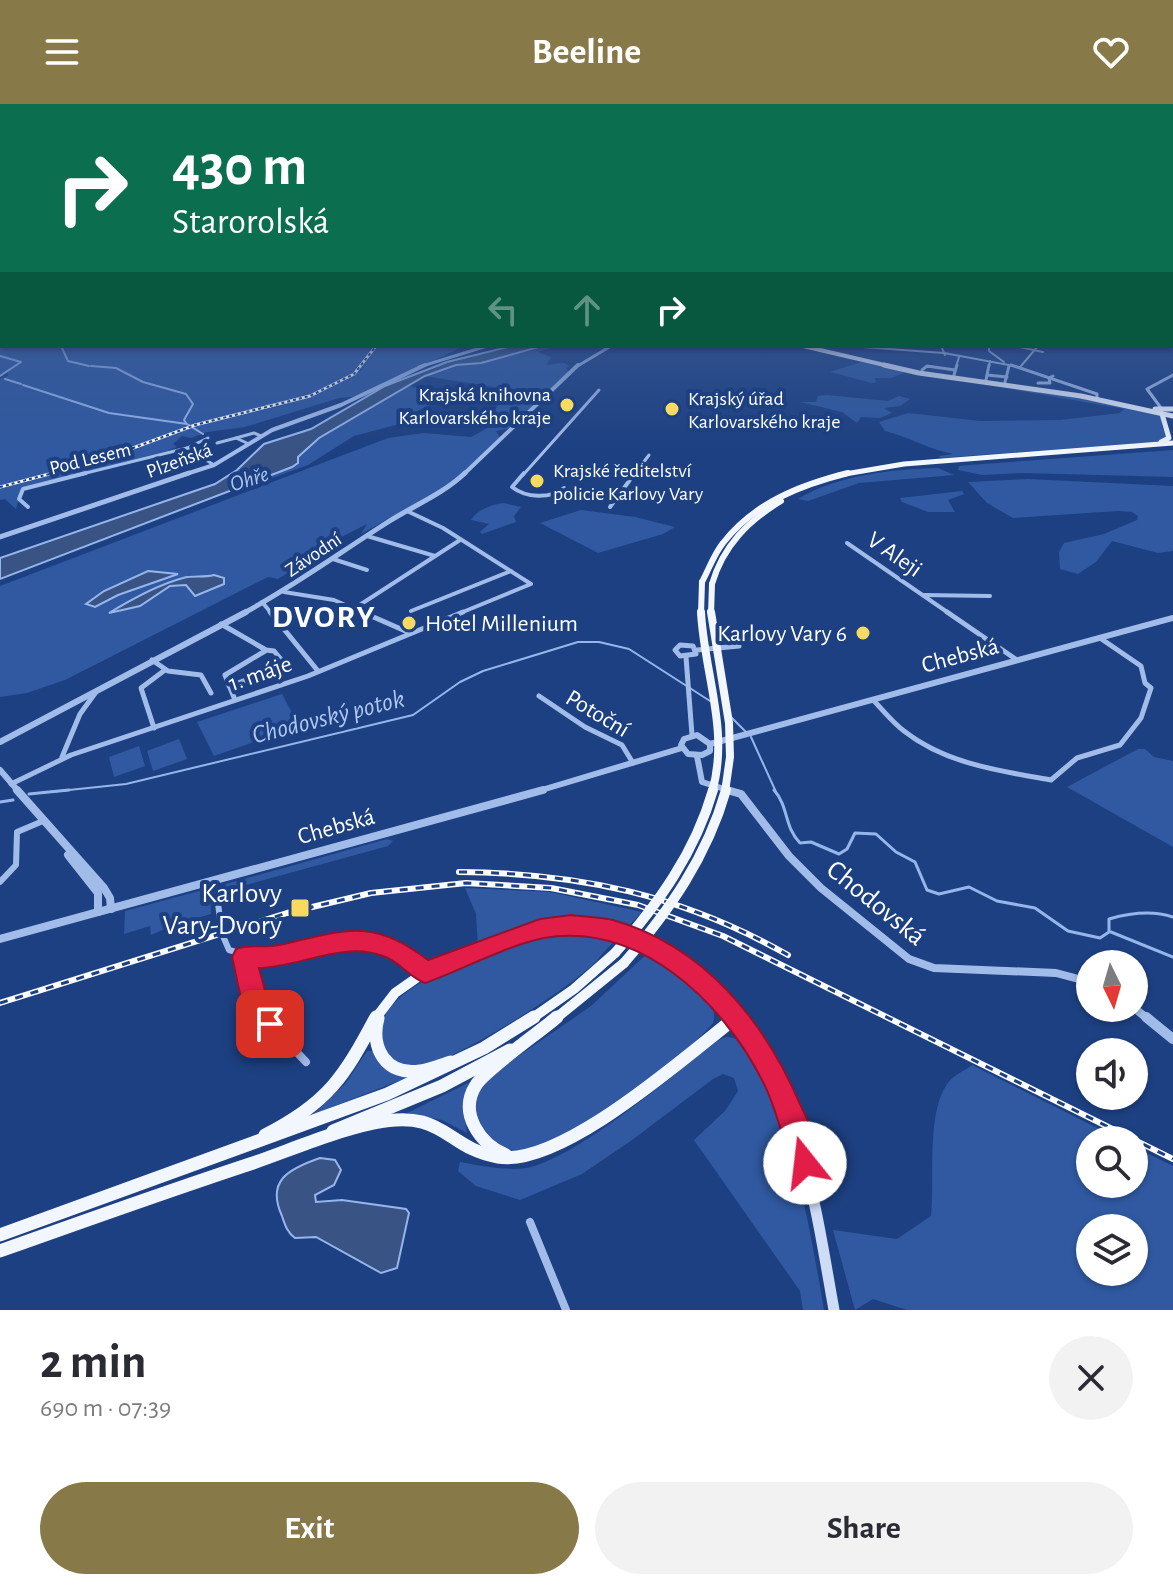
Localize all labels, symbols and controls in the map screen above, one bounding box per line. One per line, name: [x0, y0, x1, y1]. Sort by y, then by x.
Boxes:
icon: menu: [40, 30, 84, 74]
icon: heart: [1089, 30, 1133, 74]
text: Beeline: [532, 34, 641, 70]
icon: right: [40, 136, 144, 240]
text: 430 m: [172, 139, 307, 195]
text: Starorolská: [172, 204, 329, 240]
icon: left: [481, 288, 525, 332]
icon: ahead: [565, 288, 609, 332]
icon: right: [649, 288, 693, 332]
place label: Krajská knihovna Karlovarského kraje: [399, 385, 551, 428]
place label: Krajský úřad Karlovarského kraje: [688, 389, 840, 432]
marker: Krajská knihovna Karlovarského kraje: [558, 396, 576, 414]
marker: Krajský úřad Karlovarského kraje: [663, 400, 681, 418]
street label: Pod Lesem: [48, 439, 133, 479]
street label: Plzeňská: [144, 440, 215, 482]
place label: Krajské ředitelství policie Karlovy Vary: [553, 461, 704, 504]
water label: Ohře: [227, 463, 271, 495]
marker: Krajské ředitelství policie Karlovy Vary: [528, 472, 546, 490]
street label: V Aleji: [863, 528, 926, 582]
street label: Závodní: [282, 529, 345, 581]
district label: DVORY: [272, 601, 376, 633]
place label: Hotel Millenium: [425, 612, 578, 636]
marker: Hotel Millenium: [400, 614, 418, 632]
place label: Karlovy Vary 6: [717, 622, 847, 646]
marker: Karlovy Vary 6: [854, 624, 872, 642]
street label: Chebská: [919, 634, 1001, 678]
street label: 1. máje: [225, 652, 295, 696]
water label: Chodovský potok: [249, 685, 407, 748]
street label: Potoční: [561, 686, 634, 742]
street label: Chebská: [295, 805, 377, 849]
street label: Chodovská: [821, 856, 930, 952]
place label: Karlovy Vary-Dvory: [162, 880, 282, 940]
marker: Karlovy Vary-Dvory: [289, 897, 311, 919]
north arrow: [1076, 950, 1148, 1022]
map controls: [1076, 950, 1148, 1286]
pin: [236, 990, 304, 1058]
icon: arrive: [248, 1002, 292, 1046]
button: sound: [1076, 1038, 1148, 1110]
position arrow: [763, 1121, 847, 1205]
button: search: [1076, 1126, 1148, 1198]
button: layers: [1076, 1214, 1148, 1286]
button: close: [1049, 1336, 1133, 1420]
text: 2 min: [40, 1339, 147, 1387]
text: 690 m · 07:39: [40, 1395, 171, 1421]
button: Exit: [40, 1482, 579, 1574]
button: Share: [595, 1482, 1133, 1574]

